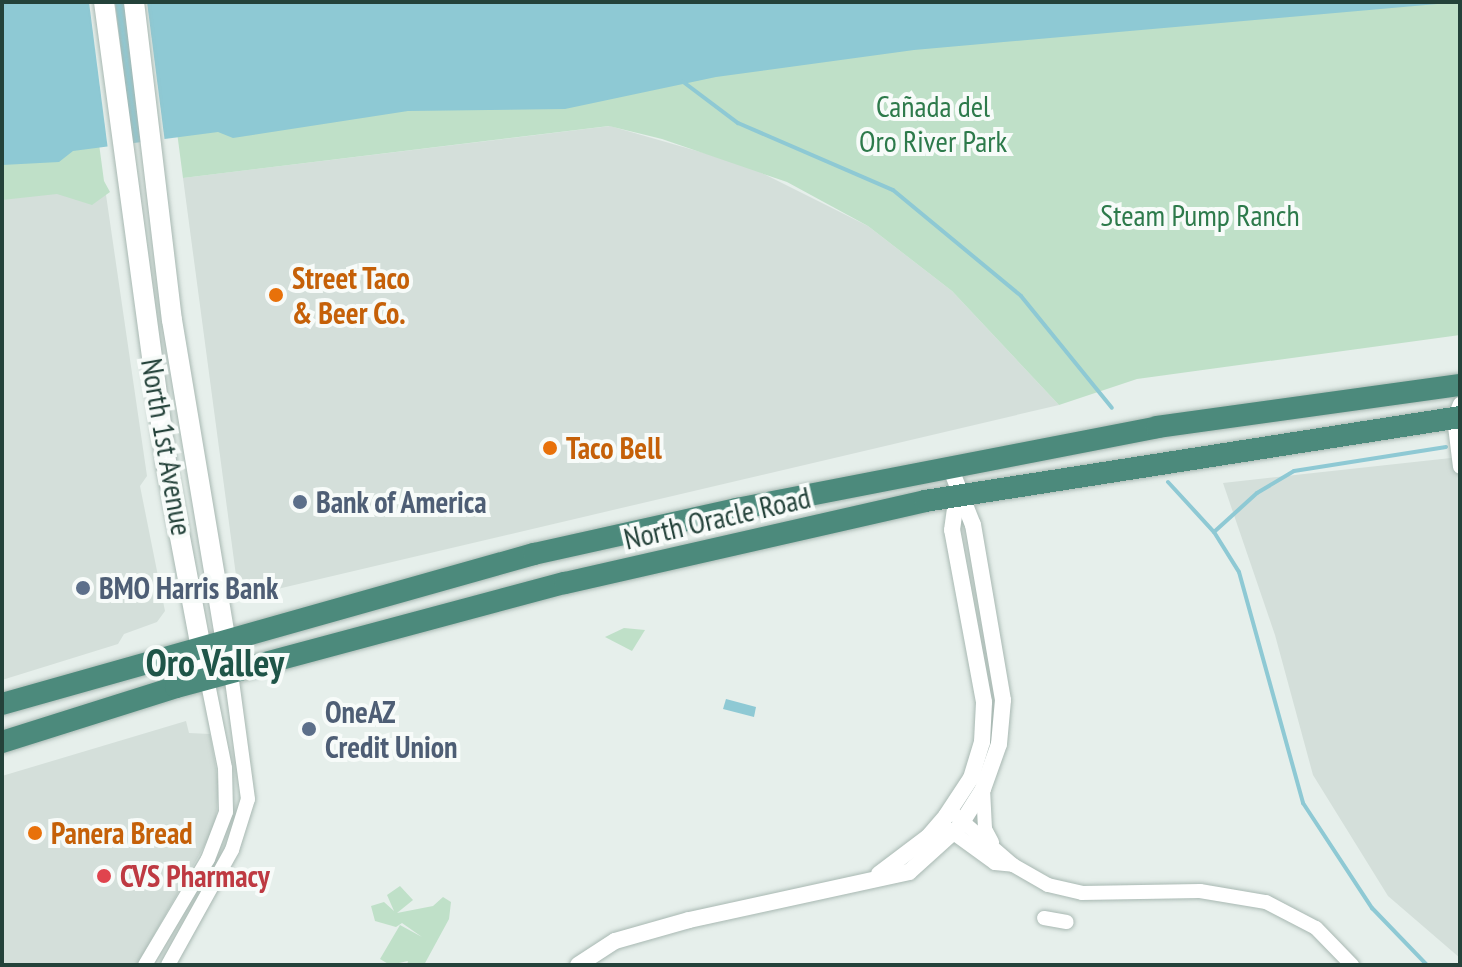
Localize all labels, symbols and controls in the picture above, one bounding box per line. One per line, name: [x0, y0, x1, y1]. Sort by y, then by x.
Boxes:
park label: Cañada del Oro River Park: [859, 88, 1007, 158]
park label: Steam Pump Ranch: [1100, 197, 1300, 233]
place label: Street Taco & Beer Co.: [292, 260, 411, 330]
marker: Street Taco & Beer Co.: [267, 286, 285, 304]
street label: North 1st Avenue: [134, 355, 200, 539]
place label: Taco Bell: [566, 430, 662, 466]
marker: Taco Bell: [541, 439, 559, 457]
street label: North Oracle Road: [620, 479, 814, 557]
place label: Bank of America: [316, 484, 488, 520]
marker: Bank of America: [291, 493, 309, 511]
place label: BMO Harris Bank: [99, 570, 279, 606]
marker: BMO Harris Bank: [74, 579, 92, 597]
district label: Oro Valley: [145, 639, 285, 685]
place label: OneAZ Credit Union: [325, 694, 458, 764]
marker: OneAZ Credit Union: [300, 720, 318, 738]
place label: Panera Bread: [51, 815, 193, 851]
marker: Panera Bread: [26, 824, 44, 842]
place label: CVS Pharmacy: [120, 858, 270, 894]
marker: CVS Pharmacy: [95, 867, 113, 885]

